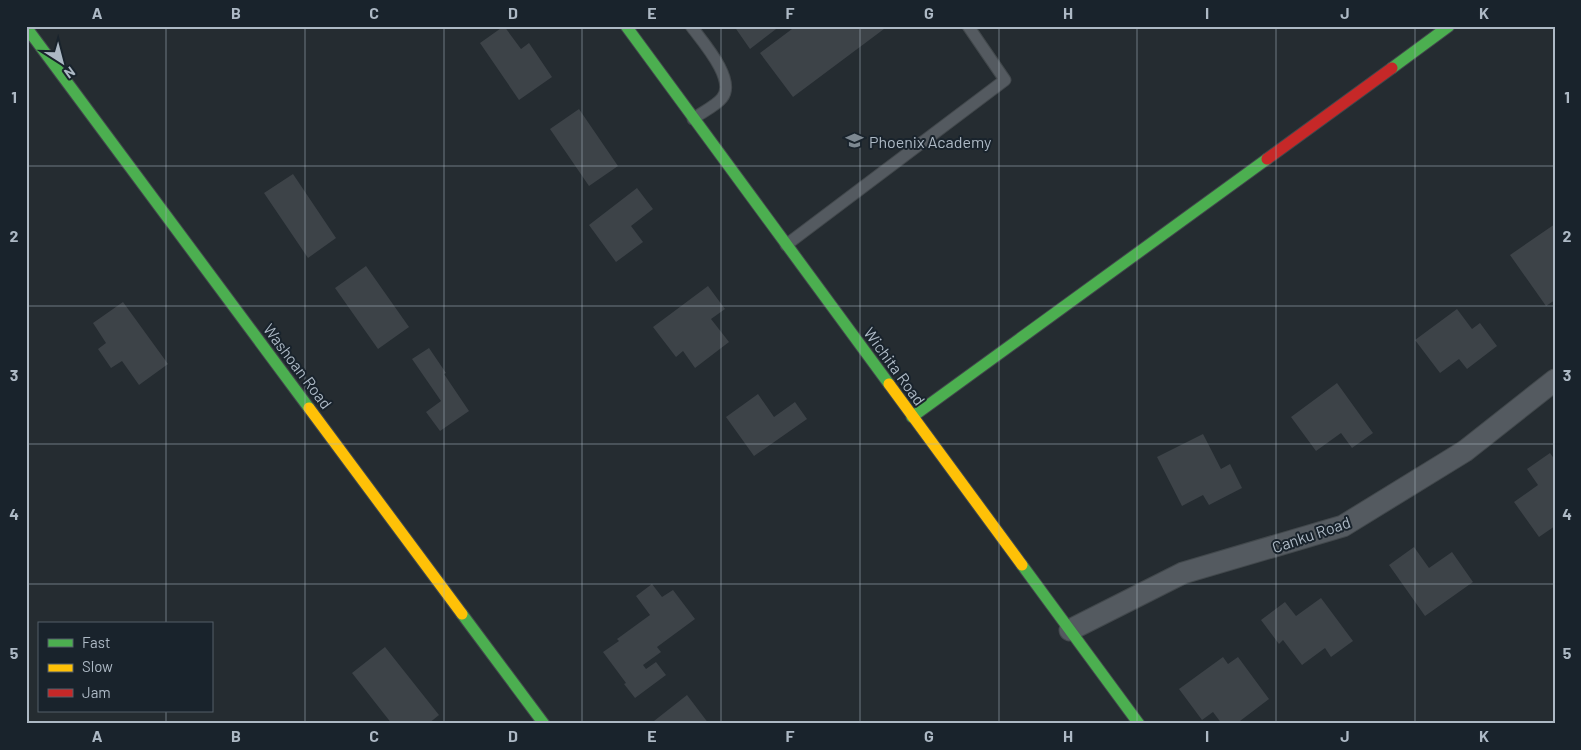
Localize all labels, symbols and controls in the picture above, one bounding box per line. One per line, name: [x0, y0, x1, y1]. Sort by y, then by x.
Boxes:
text: A: [92, 3, 103, 22]
text: B: [231, 3, 241, 22]
text: C: [369, 3, 379, 22]
text: D: [508, 3, 518, 22]
text: E: [647, 3, 657, 22]
text: F: [786, 3, 795, 22]
text: G: [924, 3, 934, 22]
text: H: [1063, 3, 1073, 22]
text: I: [1205, 3, 1209, 22]
text: J: [1340, 3, 1350, 22]
text: K: [1479, 3, 1489, 22]
north arrow: [38, 38, 88, 88]
text: N: [61, 63, 79, 83]
text: 1: [11, 87, 17, 106]
text: 1: [1564, 87, 1570, 106]
school or university icon: Phoenix Academy: [845, 131, 865, 151]
place label: Phoenix Academy: [869, 132, 992, 151]
text: 2: [10, 226, 19, 245]
text: 2: [1563, 226, 1572, 245]
street label: Washoan Road: [260, 320, 336, 412]
street label: Wichita Road: [860, 323, 930, 409]
text: 3: [10, 365, 18, 384]
text: 3: [1563, 365, 1571, 384]
text: 4: [9, 504, 19, 523]
text: 4: [1562, 504, 1572, 523]
street label: Canku Road: [1269, 512, 1353, 556]
legend: [38, 622, 212, 712]
text: Fast: [82, 633, 110, 651]
text: 5: [10, 643, 19, 662]
text: 5: [1563, 643, 1572, 662]
text: Slow: [82, 657, 113, 675]
text: Jam: [82, 683, 111, 701]
text: A: [92, 726, 103, 745]
text: B: [231, 726, 241, 745]
text: C: [369, 726, 379, 745]
text: D: [508, 726, 518, 745]
text: E: [647, 726, 657, 745]
text: F: [786, 726, 795, 745]
text: G: [924, 726, 934, 745]
text: H: [1063, 726, 1073, 745]
text: I: [1205, 726, 1209, 745]
text: J: [1340, 726, 1350, 745]
text: K: [1479, 726, 1489, 745]

